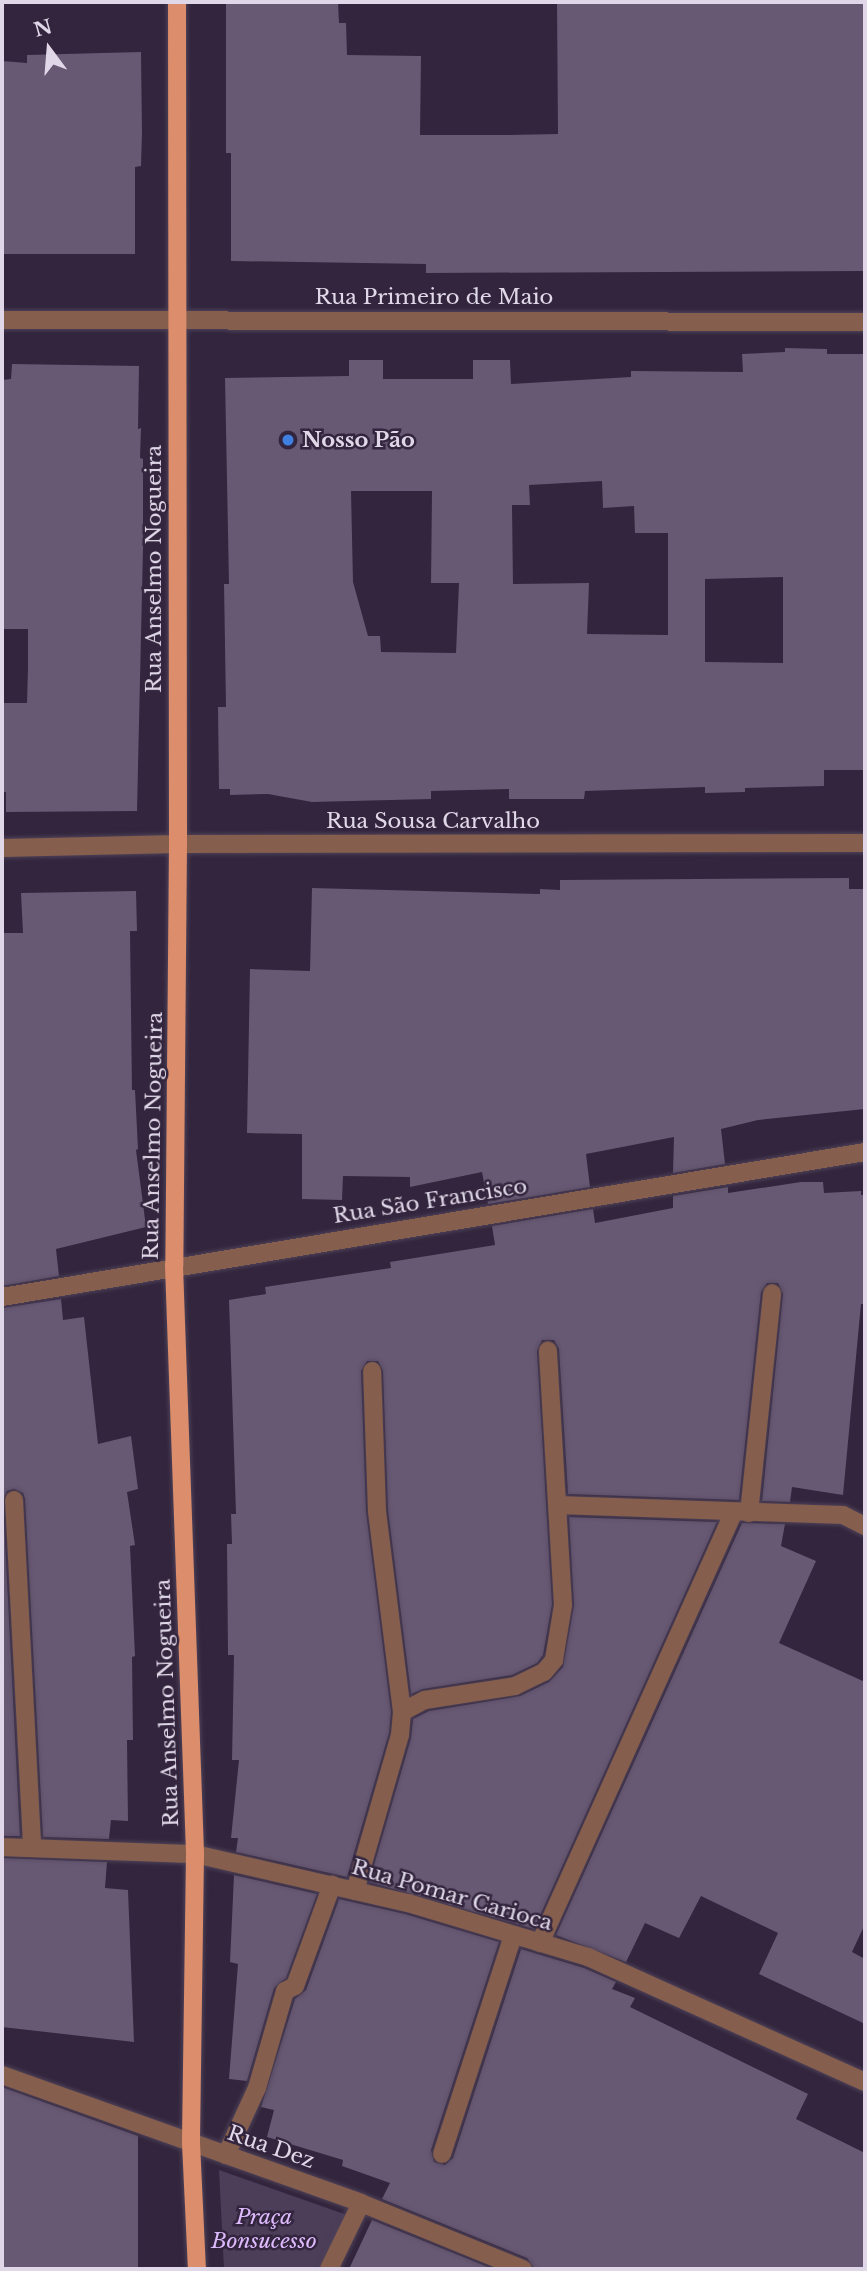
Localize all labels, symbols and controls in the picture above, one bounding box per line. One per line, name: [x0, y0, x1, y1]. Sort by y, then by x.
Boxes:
north arrow: [14, 14, 84, 84]
text: N: [31, 15, 55, 42]
street label: Rua Primeiro de Maio: [315, 284, 553, 310]
place label: Nosso Pão: [302, 427, 415, 453]
marker: Nosso Pão: [280, 432, 296, 448]
street label: Rua Anselmo Nogueira: [141, 444, 167, 694]
street label: Rua Sousa Carvalho: [326, 808, 540, 834]
street label: Rua Anselmo Nogueira: [138, 1011, 168, 1261]
street label: Rua São Francisco: [331, 1173, 529, 1229]
street label: Rua Anselmo Nogueira: [150, 1578, 184, 1828]
street label: Rua Pomar Carioca: [348, 1854, 556, 1936]
street label: Rua Dez: [224, 2120, 318, 2174]
park label: Praça Bonsucesso: [211, 2204, 317, 2254]

